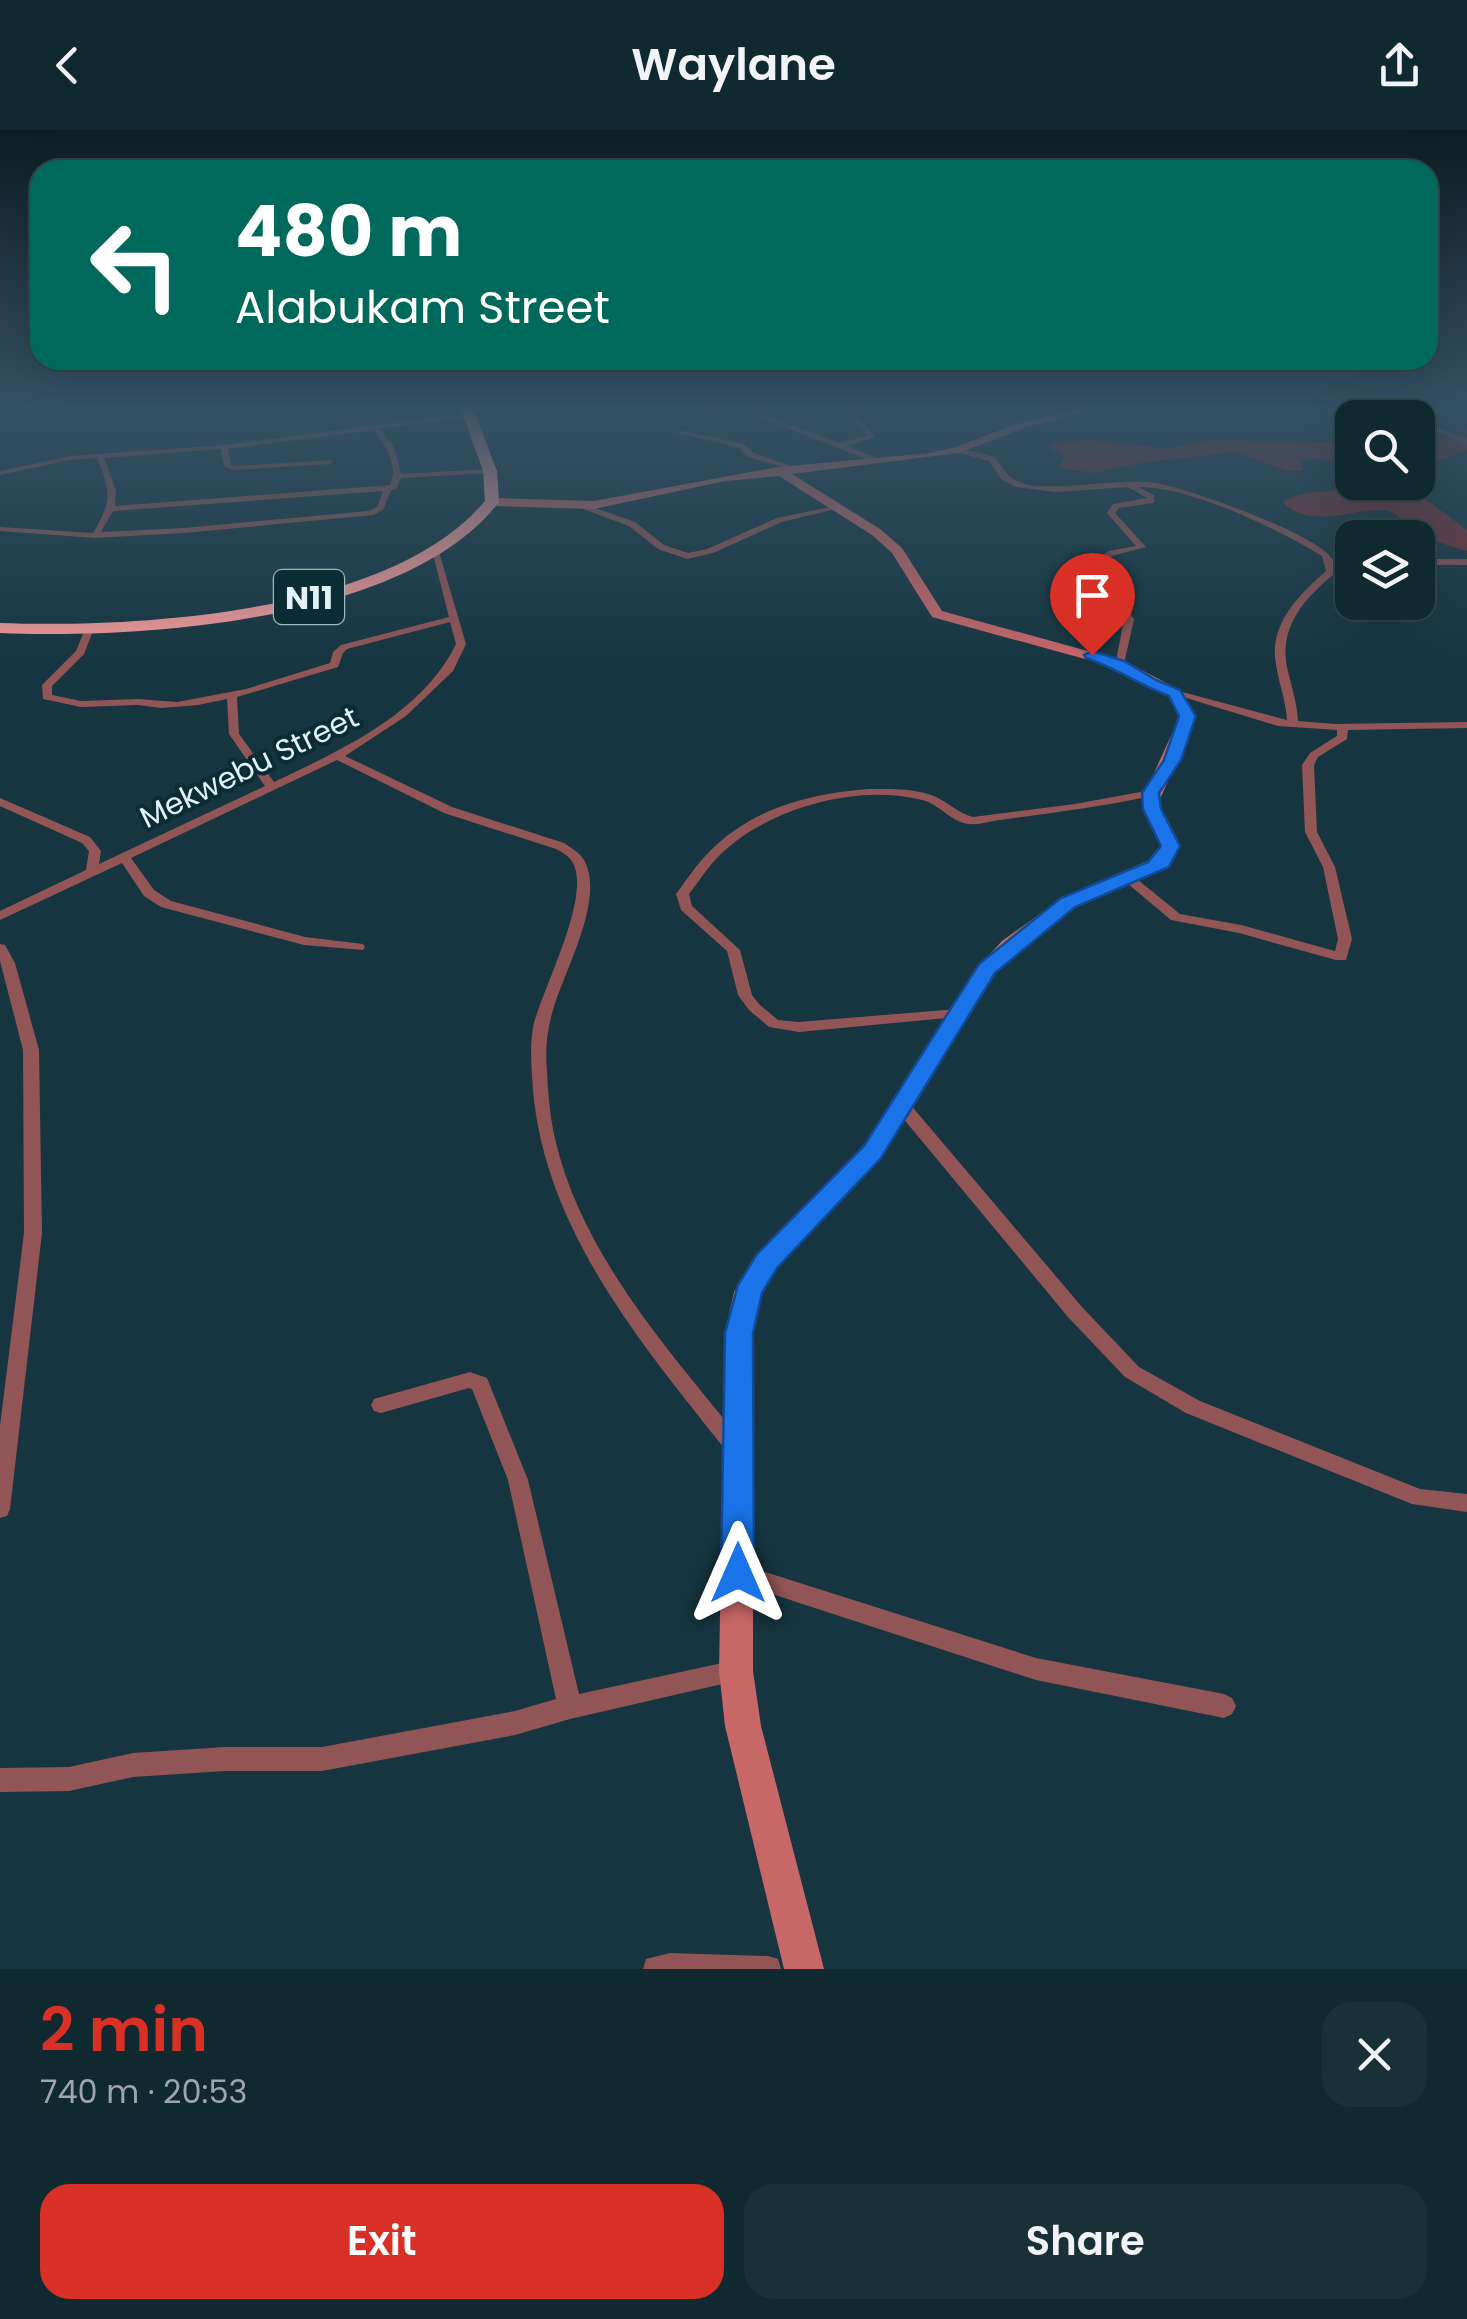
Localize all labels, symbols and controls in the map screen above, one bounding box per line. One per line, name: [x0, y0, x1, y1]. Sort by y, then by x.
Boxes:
text: Waylane: [631, 33, 836, 96]
icon: back: [40, 38, 95, 93]
icon: share: [1372, 38, 1427, 93]
text: 480 m: [235, 182, 462, 281]
icon: left: [70, 200, 200, 330]
text: Alabukam Street: [235, 276, 610, 339]
map controls: [1335, 400, 1435, 620]
button: search: [1335, 400, 1435, 500]
button: layers: [1335, 520, 1435, 620]
pin: [1050, 553, 1135, 656]
icon: arrive: [1065, 568, 1120, 623]
road number: N11: [274, 570, 344, 624]
street label: Mekwebu Street: [132, 695, 366, 839]
position arrow: [686, 1521, 790, 1625]
text: 2 min: [40, 1988, 208, 2072]
button: close: [1322, 2002, 1427, 2107]
text: 740 m · 20:53: [40, 2069, 247, 2114]
button: Exit: [40, 2184, 724, 2299]
button: Share: [744, 2184, 1427, 2299]

